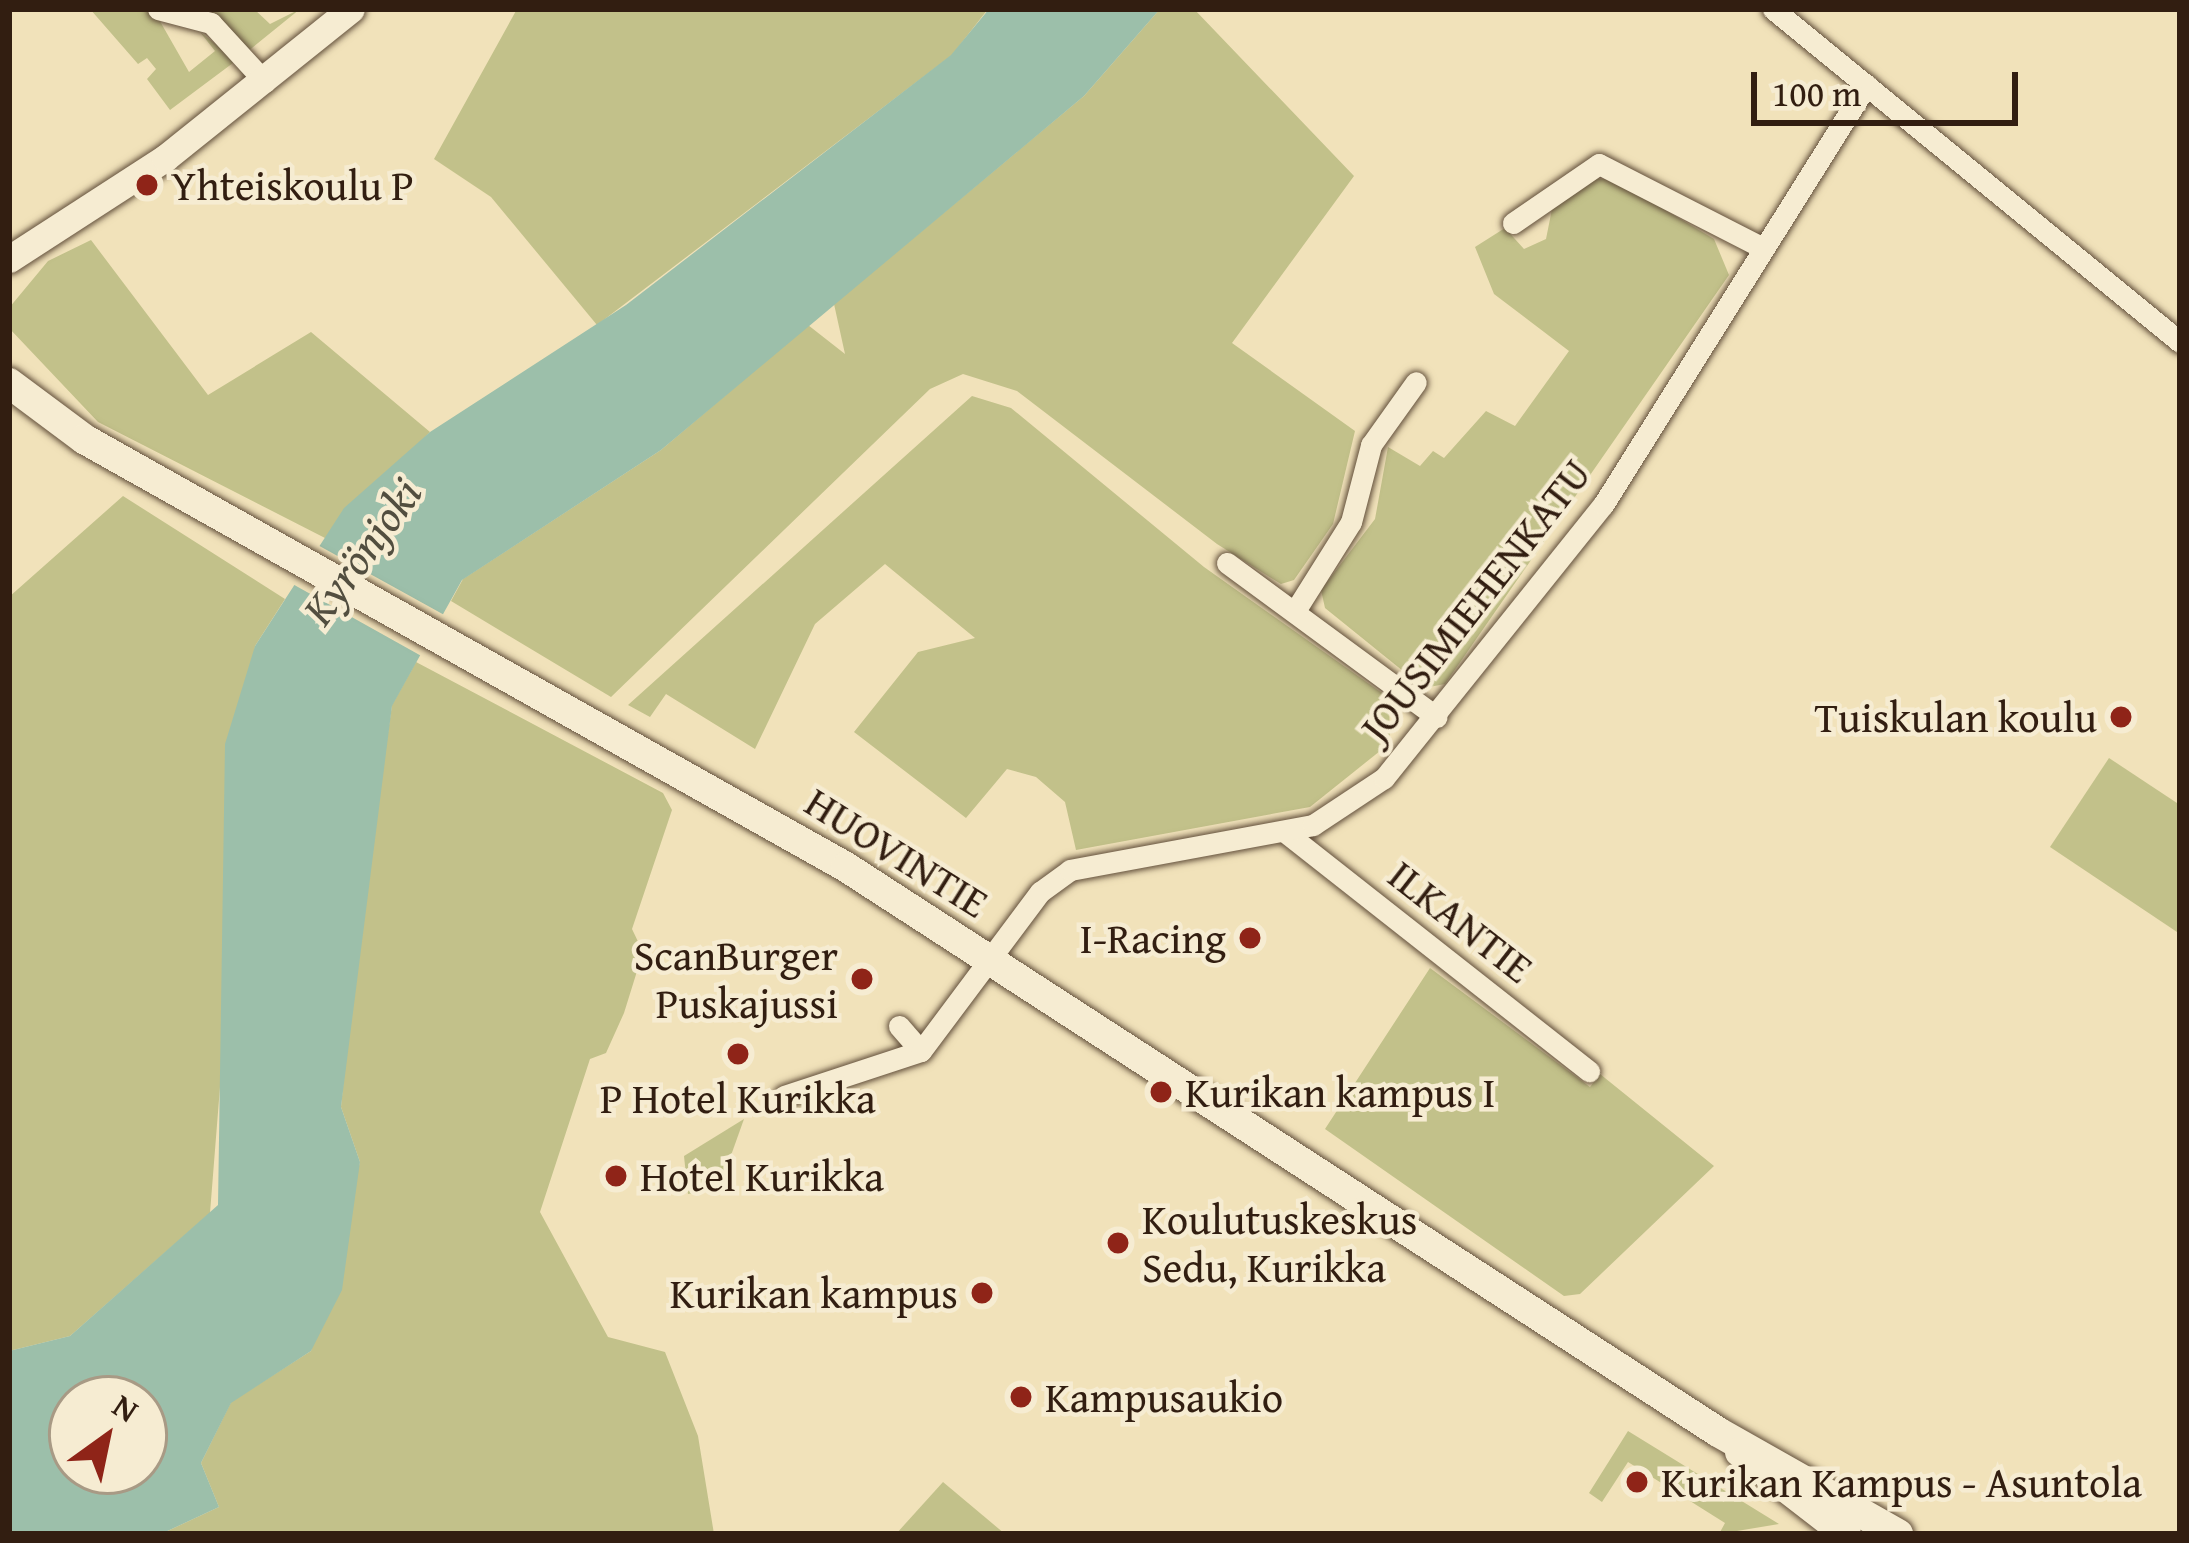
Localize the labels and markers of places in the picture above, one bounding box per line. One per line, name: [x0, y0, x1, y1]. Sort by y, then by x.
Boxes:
place label: Yhteiskoulu P: [171, 160, 414, 210]
marker: Yhteiskoulu P: [134, 172, 160, 198]
place label: Tuiskulan koulu: [1815, 692, 2097, 742]
marker: Tuiskulan koulu: [2108, 704, 2134, 730]
place label: I-Racing: [1080, 913, 1226, 963]
marker: I-Racing: [1237, 925, 1263, 951]
place label: ScanBurger Puskajussi: [634, 930, 838, 1028]
marker: ScanBurger Puskajussi: [849, 966, 875, 992]
marker: P Hotel Kurikka: [725, 1041, 751, 1067]
place label: Kurikan kampus I: [1185, 1067, 1495, 1117]
place label: P Hotel Kurikka: [600, 1073, 876, 1123]
marker: Kurikan kampus I: [1148, 1079, 1174, 1105]
place label: Hotel Kurikka: [640, 1151, 884, 1201]
marker: Hotel Kurikka: [603, 1163, 629, 1189]
place label: Koulutuskeskus Sedu, Kurikka: [1142, 1194, 1417, 1292]
marker: Koulutuskeskus Sedu, Kurikka: [1105, 1230, 1131, 1256]
place label: Kurikan kampus: [670, 1268, 958, 1318]
marker: Kurikan kampus: [969, 1280, 995, 1306]
place label: Kampusaukio: [1045, 1372, 1283, 1422]
marker: Kampusaukio: [1008, 1384, 1034, 1410]
place label: Kurikan Kampus - Asuntola: [1661, 1457, 2142, 1507]
marker: Kurikan Kampus - Asuntola: [1624, 1469, 1650, 1495]

